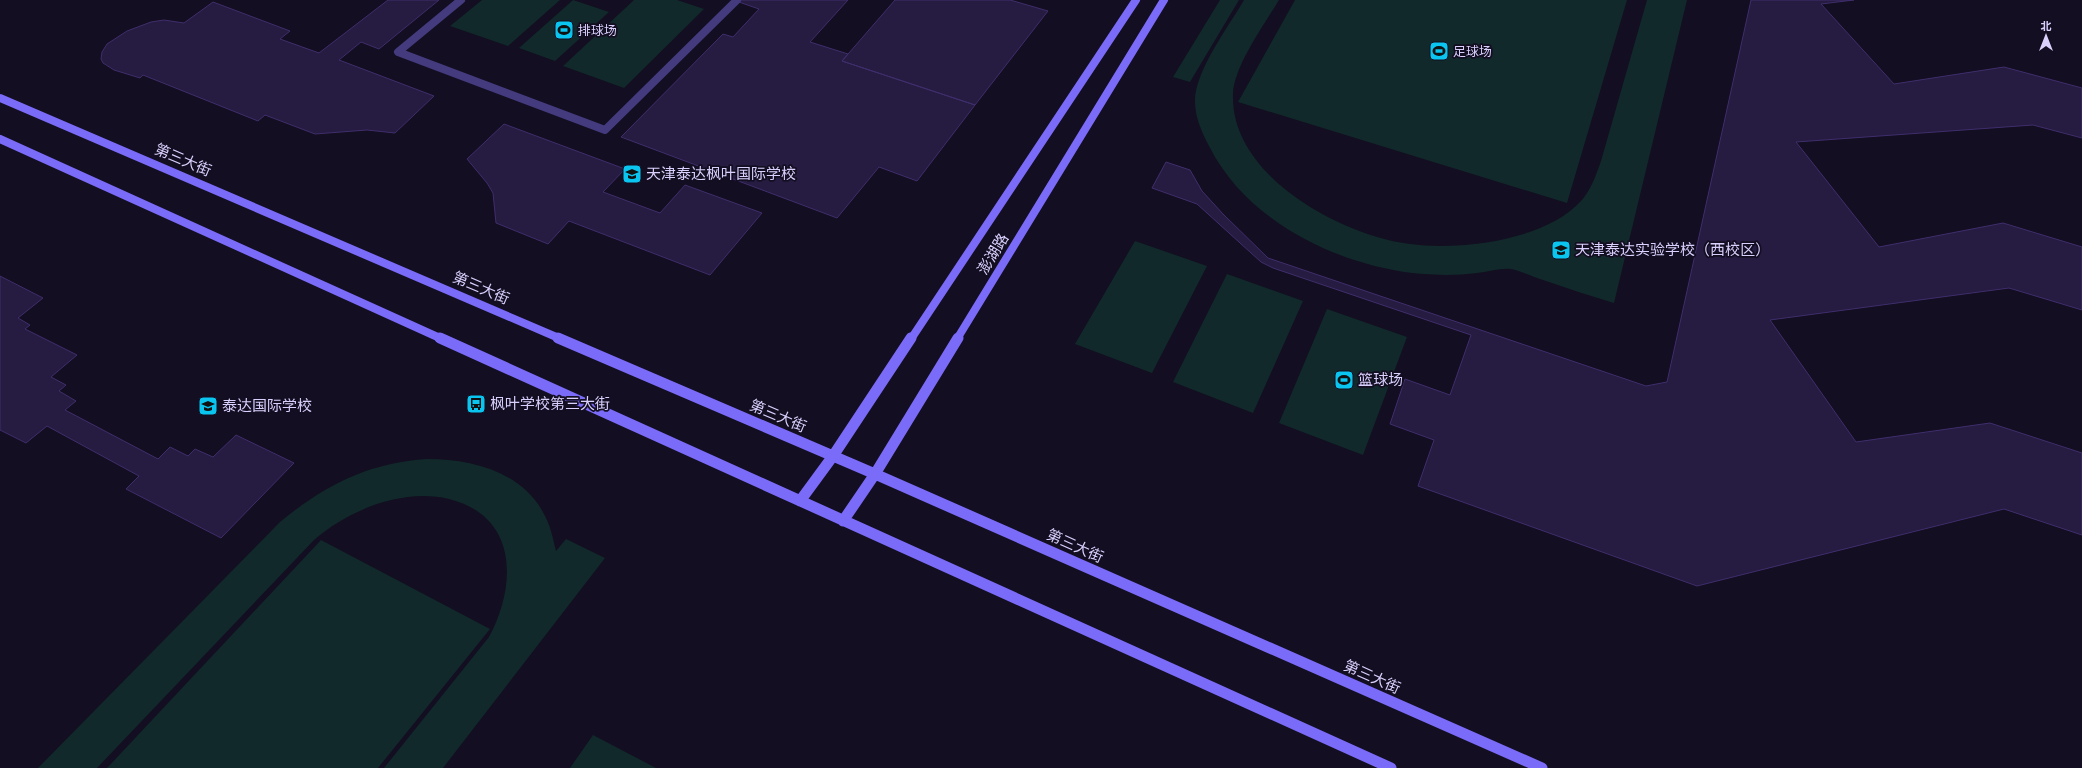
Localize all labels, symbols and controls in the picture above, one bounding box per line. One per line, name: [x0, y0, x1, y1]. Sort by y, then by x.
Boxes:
north arrow: [2026, 16, 2066, 56]
sports icon: 排球场: [553, 19, 575, 41]
text: 北: [2041, 20, 2052, 33]
place label: 排球场: [578, 23, 617, 38]
sports icon: 足球场: [1428, 40, 1450, 62]
place label: 足球场: [1453, 44, 1492, 59]
street label: 第三大街: [152, 140, 214, 180]
school or university icon: 天津泰达枫叶国际学校: [621, 163, 643, 185]
place label: 天津泰达枫叶国际学校: [646, 165, 796, 183]
street label: 澎湖路: [974, 230, 1012, 278]
school or university icon: 天津泰达实验学校（西校区）: [1550, 239, 1572, 261]
place label: 天津泰达实验学校（西校区）: [1575, 241, 1770, 259]
street label: 第三大街: [450, 268, 512, 308]
sports icon: 篮球场: [1333, 369, 1355, 391]
place label: 篮球场: [1358, 371, 1403, 389]
bus stop icon: 枫叶学校第三大街: [465, 393, 487, 415]
school or university icon: 泰达国际学校: [197, 395, 219, 417]
place label: 枫叶学校第三大街: [490, 395, 610, 413]
street label: 第三大街: [747, 396, 809, 436]
place label: 泰达国际学校: [222, 397, 312, 415]
street label: 第三大街: [1044, 526, 1106, 566]
street label: 第三大街: [1341, 657, 1403, 697]

